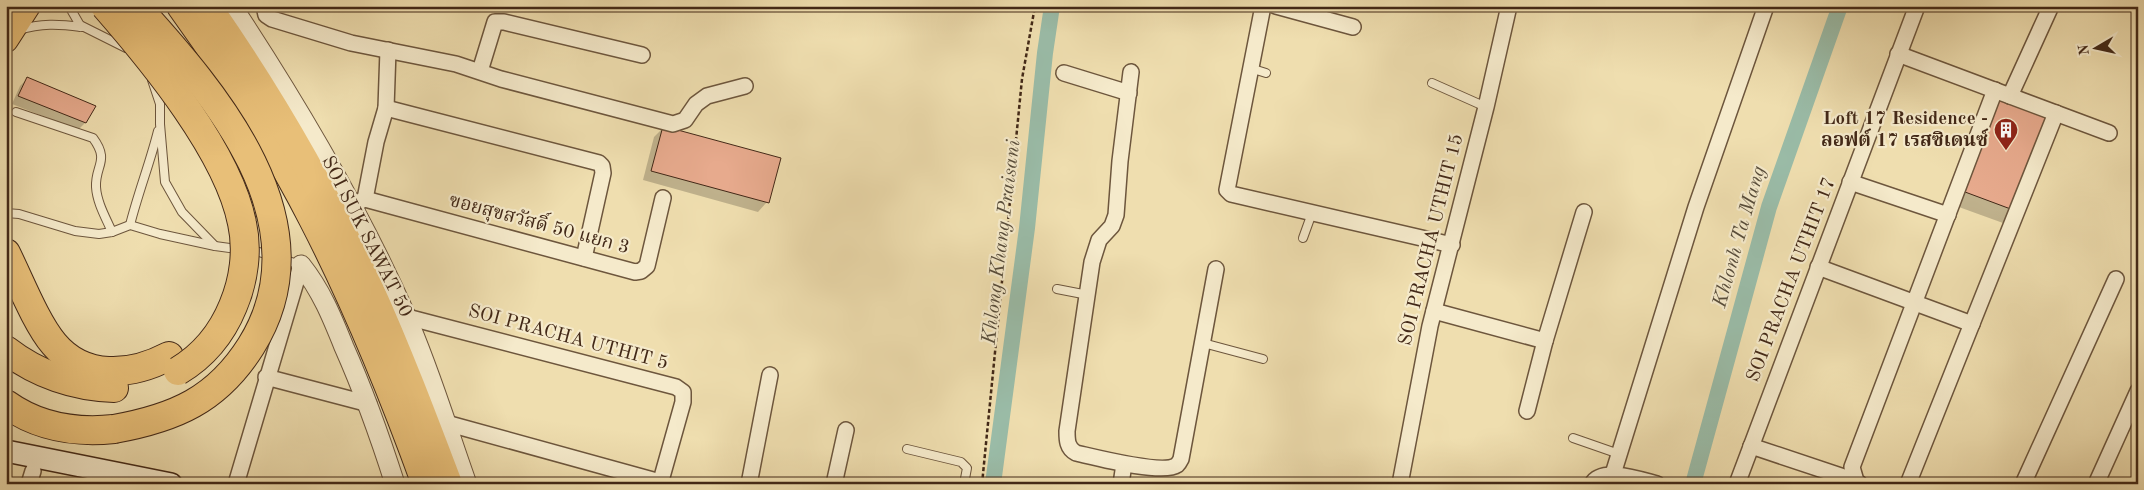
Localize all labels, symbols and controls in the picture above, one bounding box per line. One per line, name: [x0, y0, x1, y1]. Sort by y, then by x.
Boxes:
north arrow: [2072, 22, 2122, 72]
text: N: [2076, 43, 2092, 56]
place label: Loft 17 Residence - ลอฟต์ 17 เรสซิเดนซ์: [1821, 110, 1989, 151]
building icon: Loft 17 Residence - ลอฟต์ 17 เรสซิเดนซ์: [1993, 117, 2019, 151]
street label: SOI PRACHA UTHIT 15: [1396, 132, 1468, 348]
water label: Khlong Khang Praisani: [979, 138, 1025, 346]
street label: SOI SUK SAWAT 50: [317, 153, 415, 321]
water label: Khlonh Ta Mang: [1710, 164, 1770, 311]
street label: SOI PRACHA UTHIT 17: [1744, 175, 1840, 385]
street label: ฃอยสุขสวัสดิ์ 50 แยก 3: [447, 185, 633, 259]
street label: SOI PRACHA UTHIT 5: [466, 302, 670, 374]

